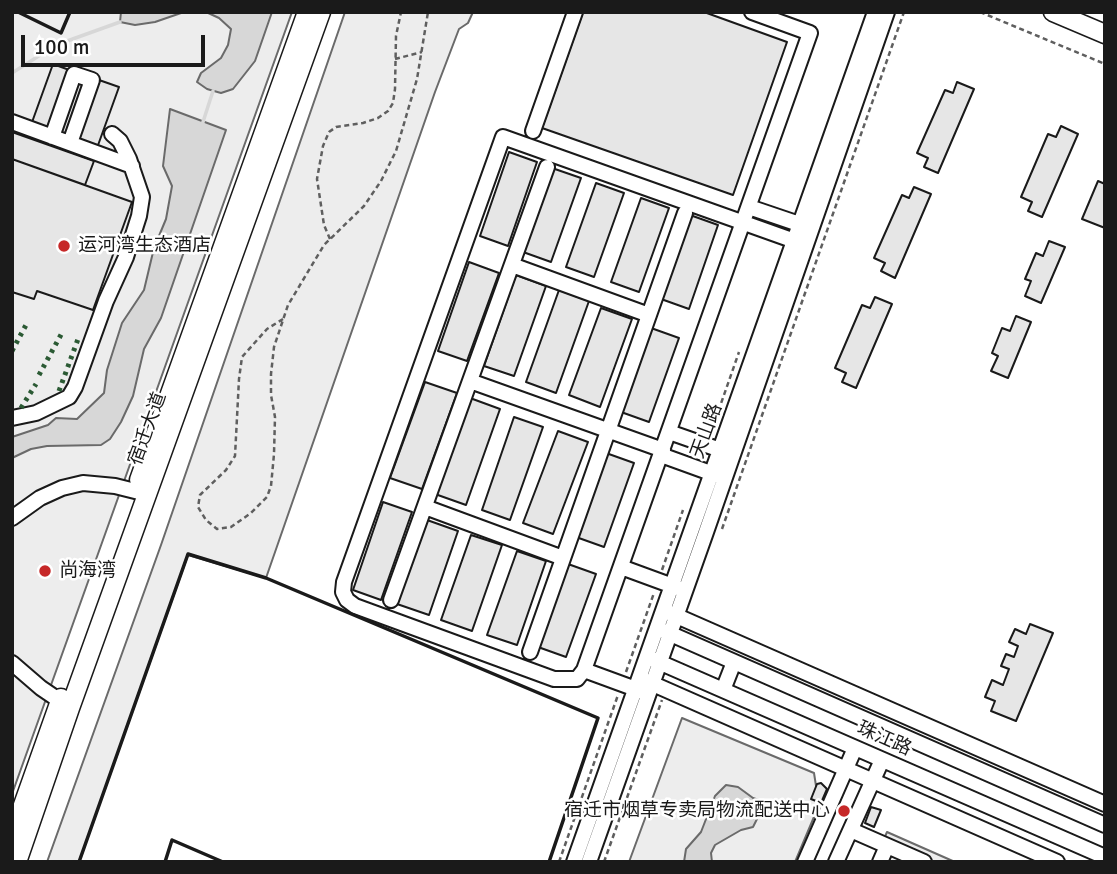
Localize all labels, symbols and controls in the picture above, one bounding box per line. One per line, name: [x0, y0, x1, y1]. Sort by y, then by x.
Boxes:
scale bar: [24, 21, 208, 65]
text: 100 m: [34, 34, 89, 60]
place label: 运河湾生态酒店: [78, 235, 211, 257]
marker: 运河湾生态酒店: [56, 238, 72, 254]
street label: 宿迁大道: [124, 389, 172, 469]
street label: 天山路: [687, 400, 727, 462]
place label: 尚海湾: [59, 560, 116, 582]
marker: 尚海湾: [37, 563, 53, 579]
street label: 珠江路: [853, 717, 915, 761]
place label: 宿迁市烟草专卖局物流配送中心: [564, 800, 830, 822]
marker: 宿迁市烟草专卖局物流配送中心: [836, 803, 852, 819]

